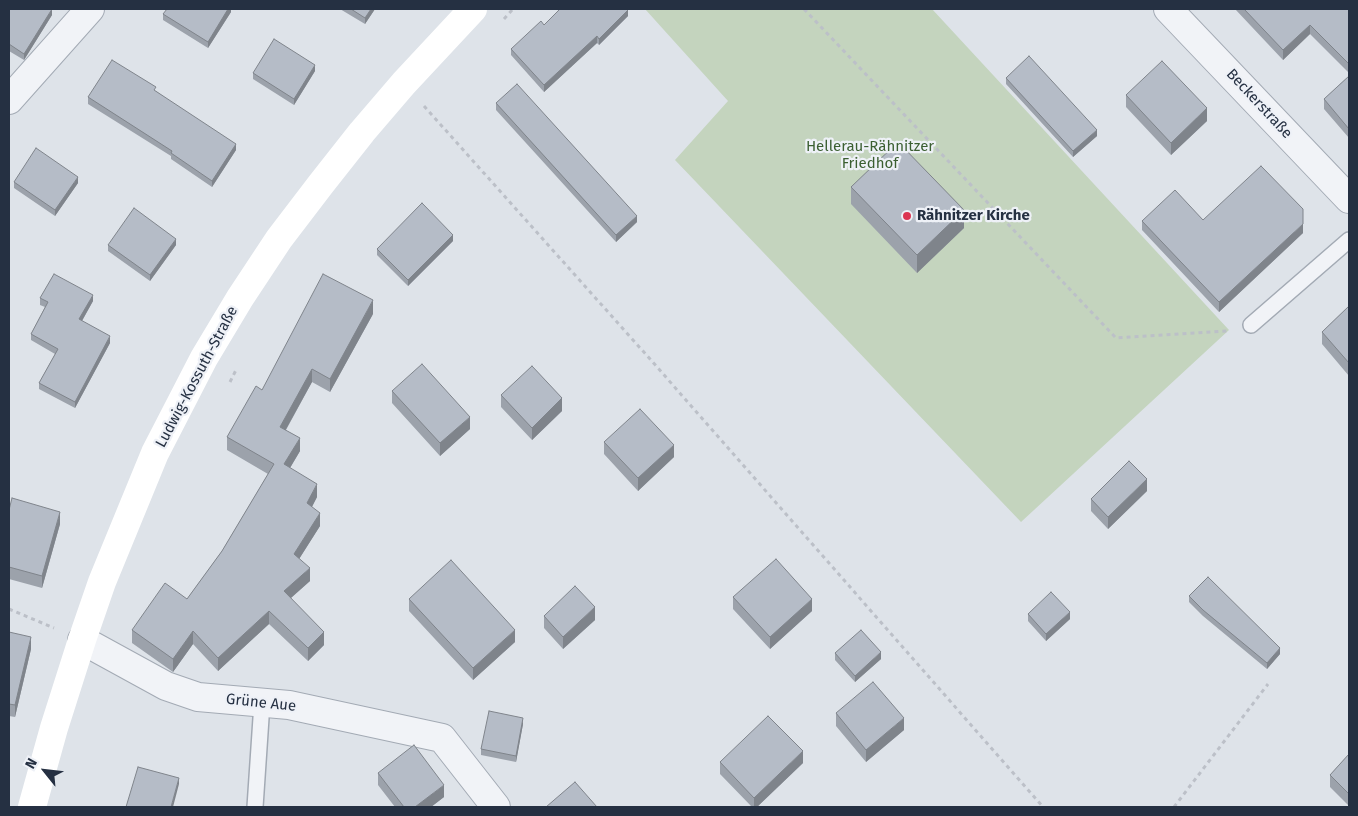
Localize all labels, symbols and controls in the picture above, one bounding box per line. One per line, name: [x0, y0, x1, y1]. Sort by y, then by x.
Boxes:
street label: Beckerstraße: [1222, 65, 1296, 143]
park label: Hellerau-Rähnitzer Friedhof: [806, 138, 934, 173]
place label: Rähnitzer Kirche: [917, 207, 1030, 225]
marker: Rähnitzer Kirche: [901, 210, 913, 222]
street label: Ludwig-Kossuth-Straße: [152, 303, 242, 451]
street label: Grüne Aue: [225, 690, 297, 716]
north arrow: [20, 746, 70, 796]
text: N: [22, 755, 41, 772]

